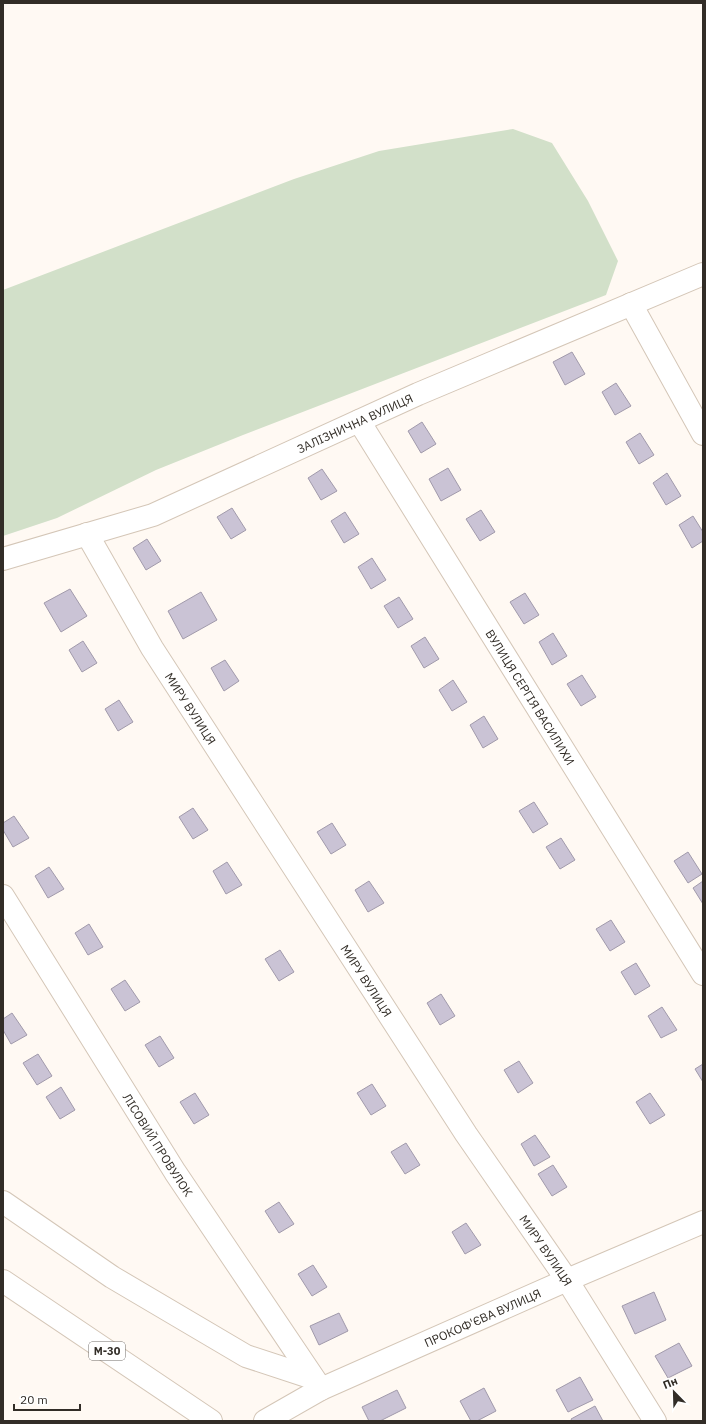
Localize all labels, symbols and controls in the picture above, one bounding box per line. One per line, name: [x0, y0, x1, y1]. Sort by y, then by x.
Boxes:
street label: ЗАЛІЗНИЧНА ВУЛИЦЯ: [294, 390, 415, 456]
street label: ВУЛИЦЯ СЕРГІЯ ВАСИЛИХИ: [483, 626, 578, 768]
street label: МИРУ ВУЛИЦЯ: [162, 669, 220, 747]
street label: МИРУ ВУЛИЦЯ: [338, 942, 396, 1019]
street label: ЛІСОВИЙ ПРОВУЛОК: [120, 1090, 197, 1199]
street label: МИРУ ВУЛИЦЯ: [517, 1212, 576, 1288]
street label: ПРОКОФ'ЄВА ВУЛИЦЯ: [422, 1285, 543, 1350]
road number: М-30: [89, 1342, 125, 1360]
north arrow: [654, 1372, 694, 1412]
text: Пн: [661, 1374, 680, 1392]
scale bar: [14, 1386, 80, 1412]
text: 20 m: [20, 1392, 48, 1407]

